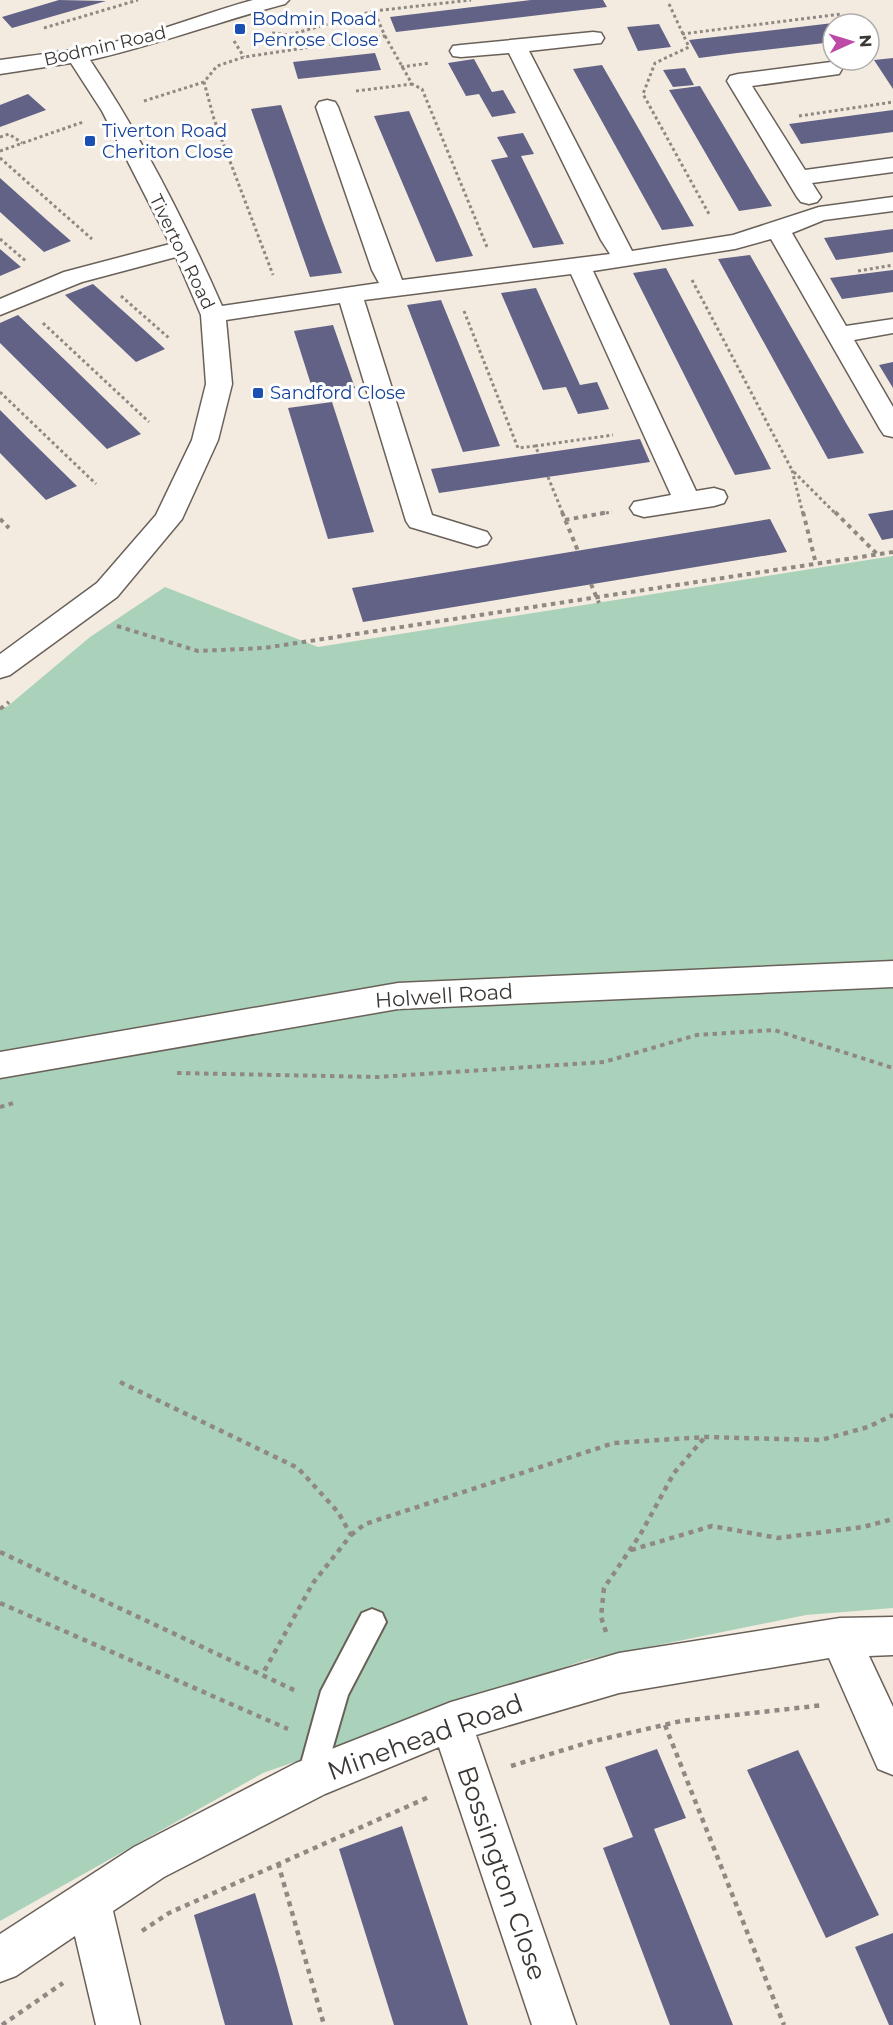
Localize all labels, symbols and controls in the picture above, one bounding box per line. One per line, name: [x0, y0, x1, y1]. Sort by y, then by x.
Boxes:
place label: Bodmin Road Penrose Close: [252, 8, 379, 51]
north arrow: [821, 12, 881, 72]
street label: Bodmin Road: [42, 21, 168, 71]
marker: Bodmin Road Penrose Close: [233, 22, 247, 36]
text: N: [856, 34, 875, 48]
place label: Tiverton Road Cheriton Close: [102, 120, 233, 163]
marker: Tiverton Road Cheriton Close: [83, 134, 97, 148]
street label: Tiverton Road: [145, 191, 219, 313]
place label: Sandford Close: [270, 382, 406, 404]
marker: Sandford Close: [251, 386, 265, 400]
street label: Holwell Road: [374, 978, 514, 1013]
street label: Minehead Road: [323, 1687, 527, 1787]
street label: Bossington Close: [450, 1762, 554, 1984]

